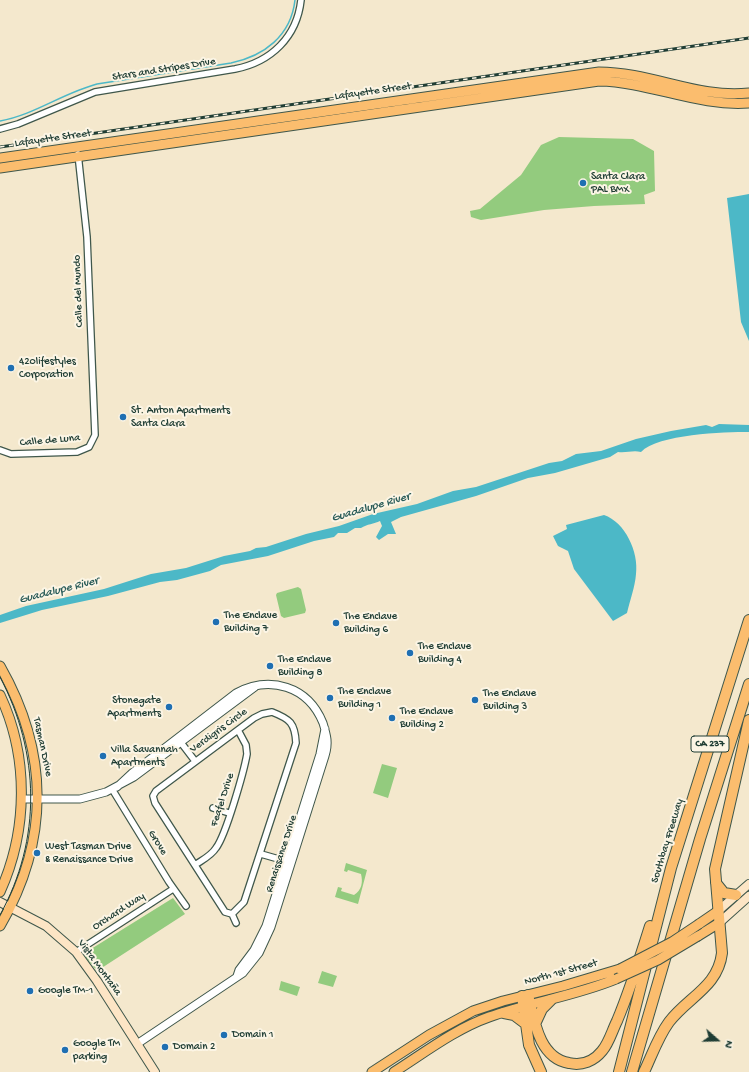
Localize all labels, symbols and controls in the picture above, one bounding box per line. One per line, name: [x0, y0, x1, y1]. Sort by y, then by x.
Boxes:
street label: Stars and Stripes Drive: [111, 55, 217, 85]
street label: Lafayette Street: [334, 80, 412, 104]
street label: Lafayette Street: [14, 127, 92, 151]
place label: Santa Clara PAL BMX: [591, 170, 645, 196]
marker: Santa Clara PAL BMX: [578, 178, 588, 188]
street label: Calle del Mundo: [71, 255, 87, 327]
place label: 420lifestyles Corporation: [19, 355, 76, 381]
marker: 420lifestyles Corporation: [6, 363, 16, 373]
place label: St. Anton Apartments Santa Clara: [131, 404, 230, 430]
marker: St. Anton Apartments Santa Clara: [118, 412, 128, 422]
street label: Calle de Luna: [19, 432, 81, 450]
water label: Guadalupe River: [330, 490, 412, 526]
water label: Guadalupe River: [18, 574, 100, 608]
place label: The Enclave Building 7: [224, 609, 277, 635]
place label: The Enclave Building 6: [344, 610, 397, 636]
marker: The Enclave Building 7: [211, 617, 221, 627]
marker: The Enclave Building 6: [331, 618, 341, 628]
place label: The Enclave Building 4: [418, 640, 471, 666]
marker: The Enclave Building 4: [405, 648, 415, 658]
place label: The Enclave Building 8: [278, 653, 331, 679]
marker: The Enclave Building 8: [265, 661, 275, 671]
place label: The Enclave Building 1: [338, 685, 391, 711]
place label: The Enclave Building 3: [483, 687, 536, 713]
marker: The Enclave Building 1: [325, 693, 335, 703]
place label: Stonegate Apartments: [107, 694, 161, 720]
marker: The Enclave Building 3: [470, 695, 480, 705]
marker: Stonegate Apartments: [164, 702, 174, 712]
place label: The Enclave Building 2: [400, 705, 453, 731]
street label: Verdigris Circle: [188, 706, 250, 756]
marker: The Enclave Building 2: [387, 713, 397, 723]
street label: Tasman Drive: [29, 716, 55, 778]
road number: CA 237: [691, 736, 729, 752]
place label: Villa Savannah Apartments: [111, 743, 178, 769]
marker: Villa Savannah Apartments: [98, 751, 108, 761]
street label: Feafel Drive: [208, 772, 238, 828]
street label: Southbay Freeway: [649, 797, 687, 885]
street label: Renaissance Drive: [263, 814, 301, 894]
street label: Grove: [144, 828, 170, 858]
place label: West Tasman Drive & Renaissance Drive: [45, 840, 133, 866]
marker: West Tasman Drive & Renaissance Drive: [32, 848, 42, 858]
street label: Orchard Way: [90, 890, 148, 934]
street label: Vista Montaña: [74, 937, 124, 999]
street label: North 1st Street: [523, 957, 599, 989]
place label: Google TM-1: [38, 984, 93, 998]
marker: Google TM-1: [25, 986, 35, 996]
north arrow: [697, 1020, 737, 1060]
place label: Domain 1: [232, 1028, 273, 1042]
marker: Domain 1: [219, 1030, 229, 1040]
place label: Google TM parking: [73, 1037, 120, 1063]
text: N: [721, 1039, 735, 1050]
place label: Domain 2: [173, 1040, 215, 1054]
marker: Domain 2: [160, 1042, 170, 1052]
marker: Google TM parking: [60, 1045, 70, 1055]

